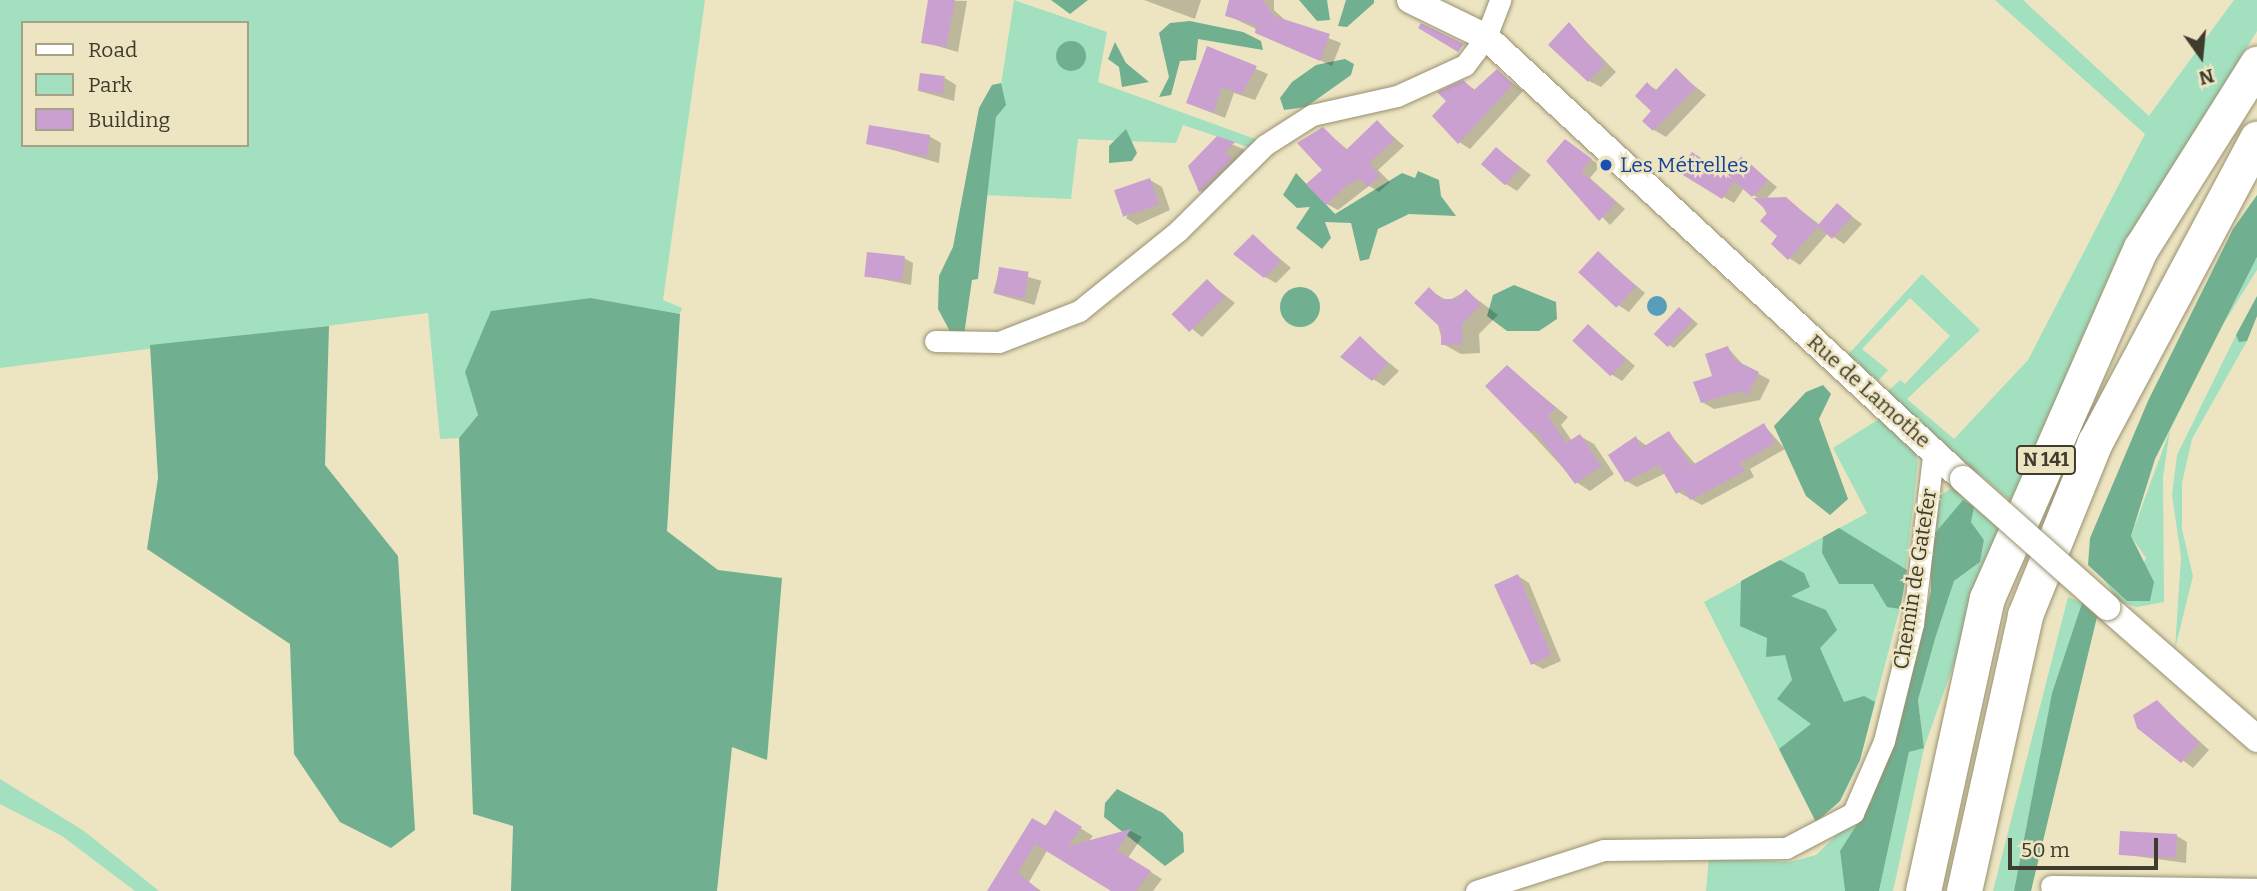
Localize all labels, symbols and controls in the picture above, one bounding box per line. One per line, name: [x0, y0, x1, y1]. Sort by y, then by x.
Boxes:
legend: [21, 21, 248, 147]
north arrow: [2166, 21, 2236, 91]
text: Road: [88, 37, 137, 63]
text: N: [2197, 64, 2217, 90]
text: Park: [88, 72, 132, 98]
text: Building: [88, 107, 170, 133]
place label: Les Métrelles: [1620, 152, 1748, 178]
marker: Les Métrelles: [1598, 157, 1614, 173]
street label: Rue de Lamothe: [1802, 329, 1936, 453]
road number: N 141: [2014, 444, 2078, 475]
street label: Chemin de Gatefer: [1888, 487, 1942, 671]
scale bar: [2012, 824, 2162, 868]
text: 50 m: [2021, 837, 2070, 863]

